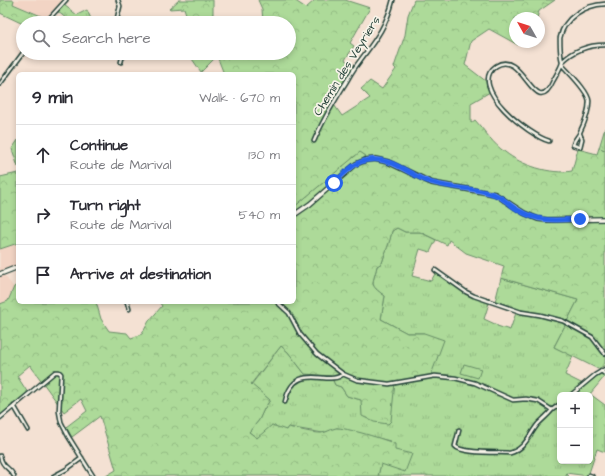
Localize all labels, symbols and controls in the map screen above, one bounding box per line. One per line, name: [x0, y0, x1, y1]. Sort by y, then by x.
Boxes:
north arrow: [509, 12, 545, 48]
street label: Chemin des Veyriers: [309, 13, 385, 120]
search box: [16, 16, 296, 60]
icon: search: [30, 27, 52, 49]
text: Search here: [62, 28, 151, 49]
text: 9 min: [32, 86, 73, 110]
text: Walk · 670 m: [199, 89, 280, 107]
text: Continue: [70, 135, 128, 156]
icon: ahead: [32, 144, 54, 166]
text: 130 m: [248, 146, 280, 164]
text: Route de Marival: [70, 156, 172, 174]
route start: [325, 174, 343, 192]
text: Turn right: [70, 195, 141, 216]
icon: right: [32, 204, 54, 226]
text: 540 m: [238, 206, 280, 224]
route end: [571, 210, 589, 228]
text: Route de Marival: [70, 216, 172, 234]
icon: arrive: [32, 264, 54, 286]
text: Arrive at destination: [70, 264, 211, 285]
map controls: [557, 392, 593, 464]
button: +: [557, 392, 593, 428]
button: −: [557, 428, 593, 464]

